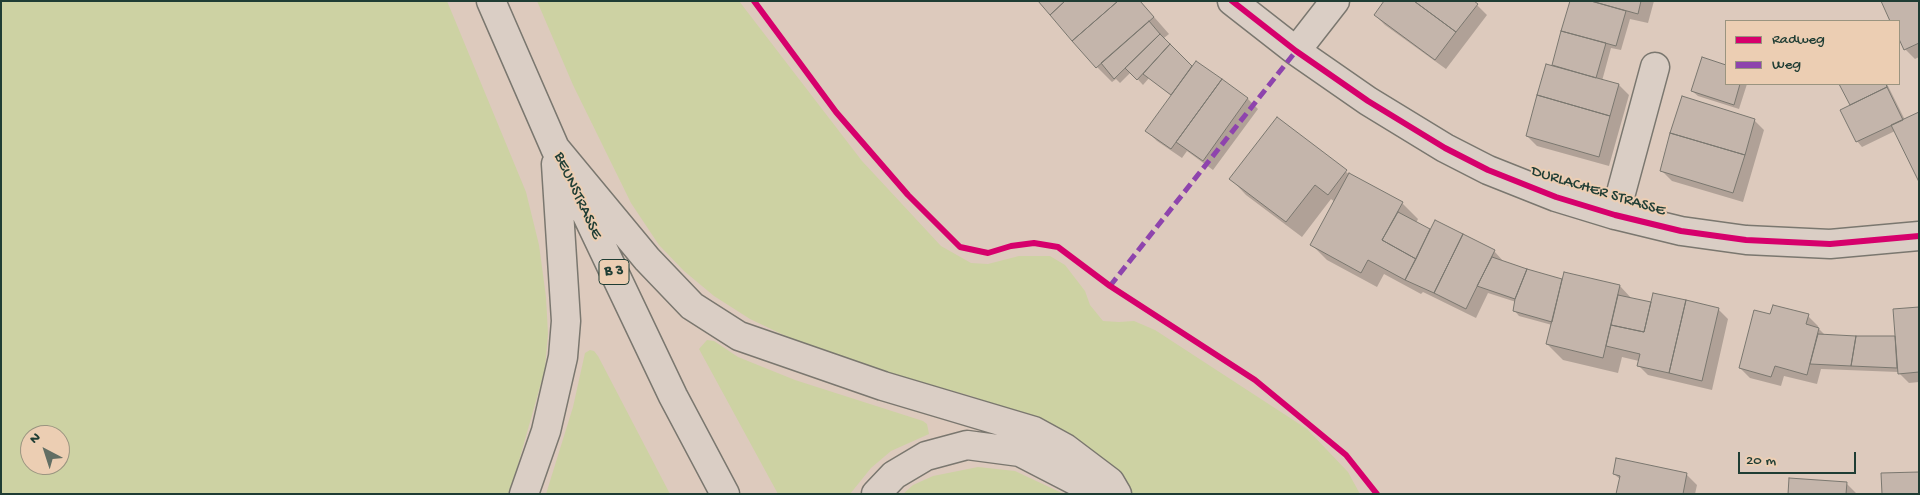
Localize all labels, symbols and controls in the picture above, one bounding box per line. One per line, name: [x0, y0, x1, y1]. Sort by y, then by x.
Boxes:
legend: [1725, 20, 1900, 85]
text: Radweg: [1772, 31, 1825, 49]
text: Weg: [1772, 56, 1801, 74]
street label: BEUNSTRASSE: [548, 149, 606, 243]
street label: DURLACHER STRASSE: [1528, 162, 1668, 222]
road number: B 3: [599, 260, 629, 284]
north arrow: [20, 425, 70, 475]
text: N: [27, 429, 45, 448]
scale bar: [1740, 442, 1858, 474]
text: 20 m: [1746, 452, 1776, 470]

